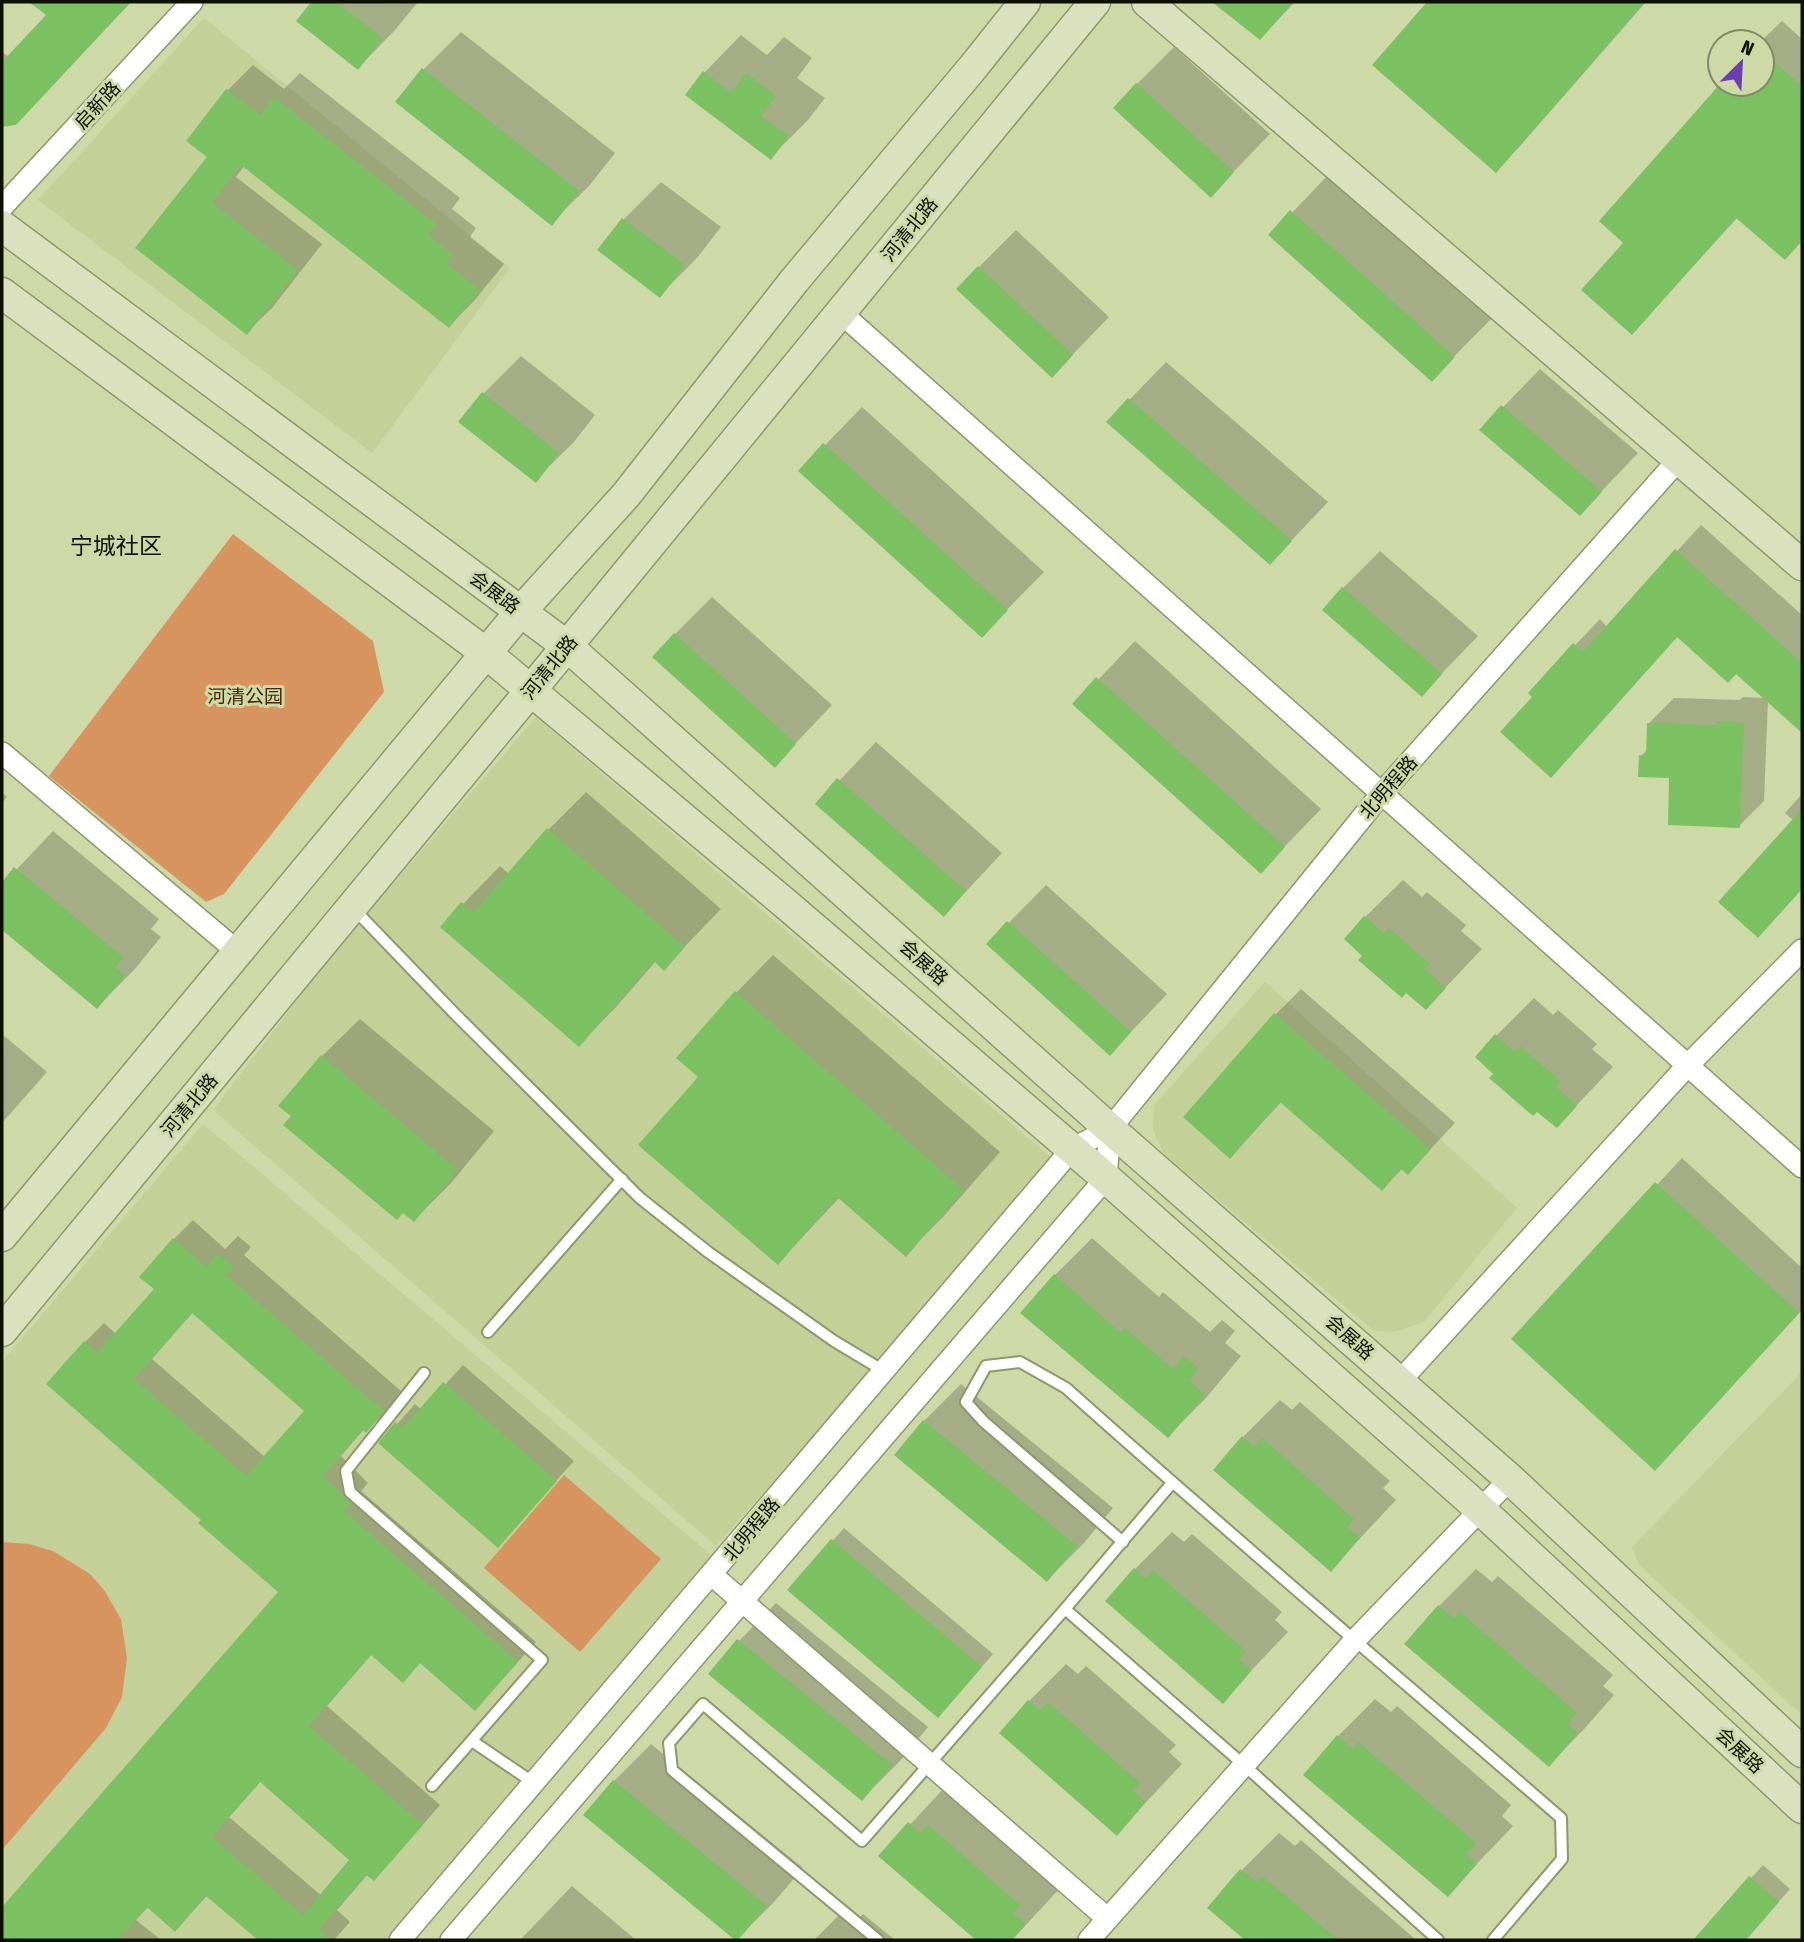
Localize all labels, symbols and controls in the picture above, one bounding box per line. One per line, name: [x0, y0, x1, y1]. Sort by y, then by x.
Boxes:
north arrow: [1706, 28, 1776, 98]
text: N: [1738, 35, 1758, 61]
street label: 启新路: [70, 77, 125, 134]
street label: 河清北路: [877, 193, 942, 266]
district label: 宁城社区: [70, 532, 162, 560]
street label: 会展路: [465, 566, 524, 619]
street label: 河清北路: [517, 631, 582, 704]
park label: 河清公园: [207, 685, 283, 708]
street label: 北明程路: [1355, 751, 1422, 824]
street label: 会展路: [895, 935, 953, 990]
street label: 河清北路: [156, 1069, 223, 1142]
street label: 会展路: [1321, 1310, 1379, 1365]
street label: 北明程路: [718, 1493, 785, 1566]
street label: 会展路: [1711, 1723, 1768, 1778]

